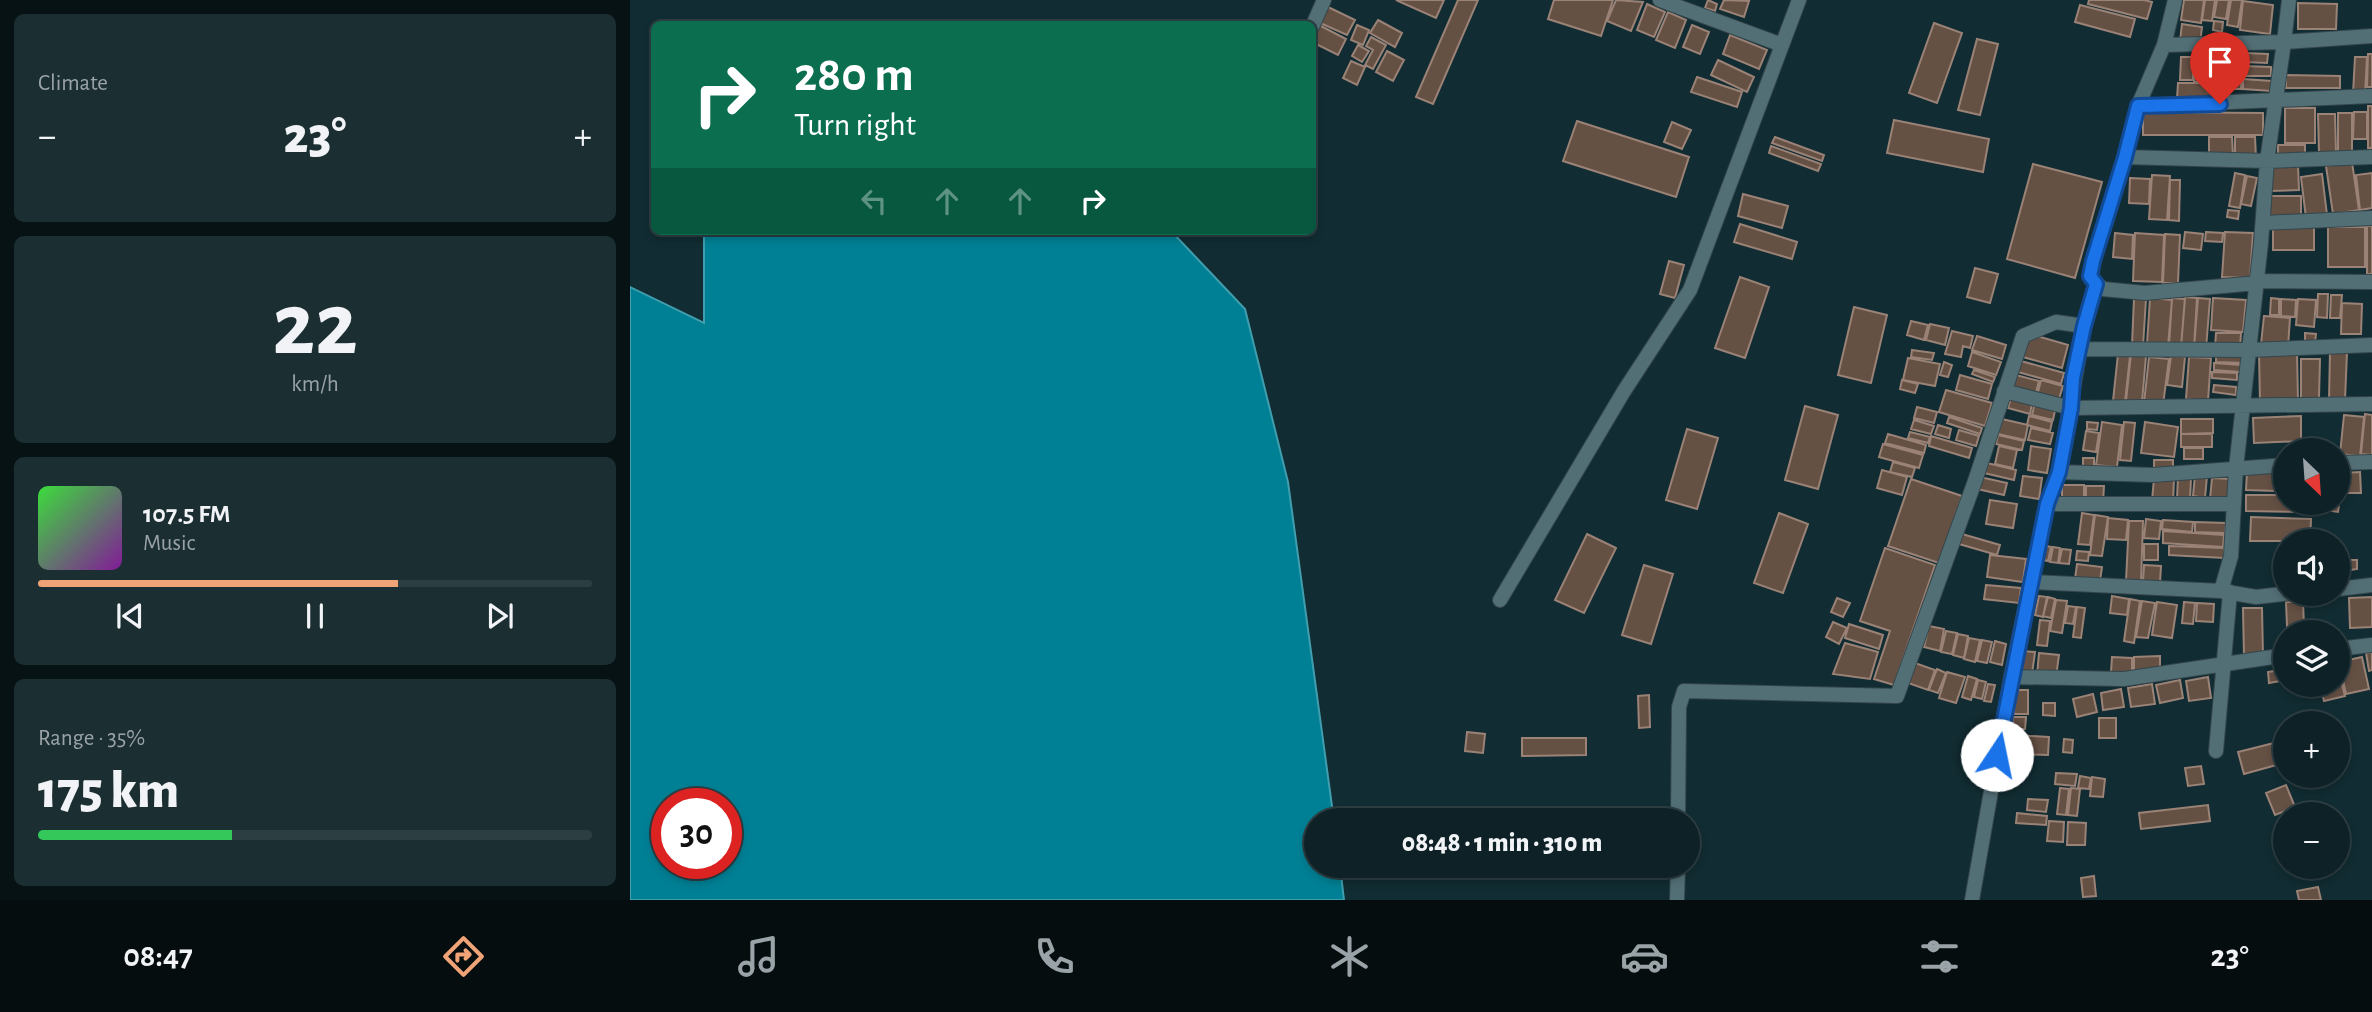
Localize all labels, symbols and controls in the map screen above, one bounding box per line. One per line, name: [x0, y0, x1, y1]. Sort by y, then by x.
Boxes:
pin: [2190, 32, 2250, 104]
icon: arrive: [2201, 43, 2239, 81]
icon: right: [679, 49, 770, 140]
text: 280 m: [794, 51, 914, 100]
text: Climate: [38, 72, 108, 95]
text: Turn right: [794, 109, 916, 141]
text: 23°: [284, 110, 346, 162]
text: −: [38, 118, 56, 156]
text: +: [574, 118, 592, 156]
icon: left: [855, 182, 893, 220]
icon: ahead: [928, 182, 966, 220]
icon: ahead: [1001, 182, 1039, 220]
icon: right: [1074, 182, 1112, 220]
text: 22: [272, 280, 358, 371]
text: km/h: [291, 373, 339, 396]
north arrow: [2273, 438, 2350, 514]
map controls: [2273, 438, 2350, 879]
text: 107.5 FM: [143, 501, 231, 527]
button: sound: [2273, 529, 2350, 606]
text: Music: [143, 532, 195, 555]
icon: previous: [111, 597, 149, 635]
icon: pause: [296, 597, 334, 635]
icon: next: [481, 597, 519, 635]
button: layers: [2273, 620, 2350, 697]
button: +: [2273, 711, 2350, 788]
position arrow: [1960, 718, 2034, 792]
text: Range · 35%: [38, 727, 145, 750]
text: 175 km: [38, 765, 179, 817]
speed limit sign: 30: [651, 788, 742, 879]
button: −: [2273, 802, 2350, 879]
text: 08:48 · 1 min · 310 m: [1402, 830, 1602, 856]
icon: directions: [439, 932, 488, 981]
icon: music: [734, 932, 783, 981]
icon: phone: [1030, 932, 1079, 981]
icon: climate: [1325, 932, 1374, 981]
icon: car: [1620, 932, 1669, 981]
icon: filters: [1915, 932, 1964, 981]
text: 08:47: [123, 940, 193, 972]
text: 23°: [2211, 940, 2249, 972]

